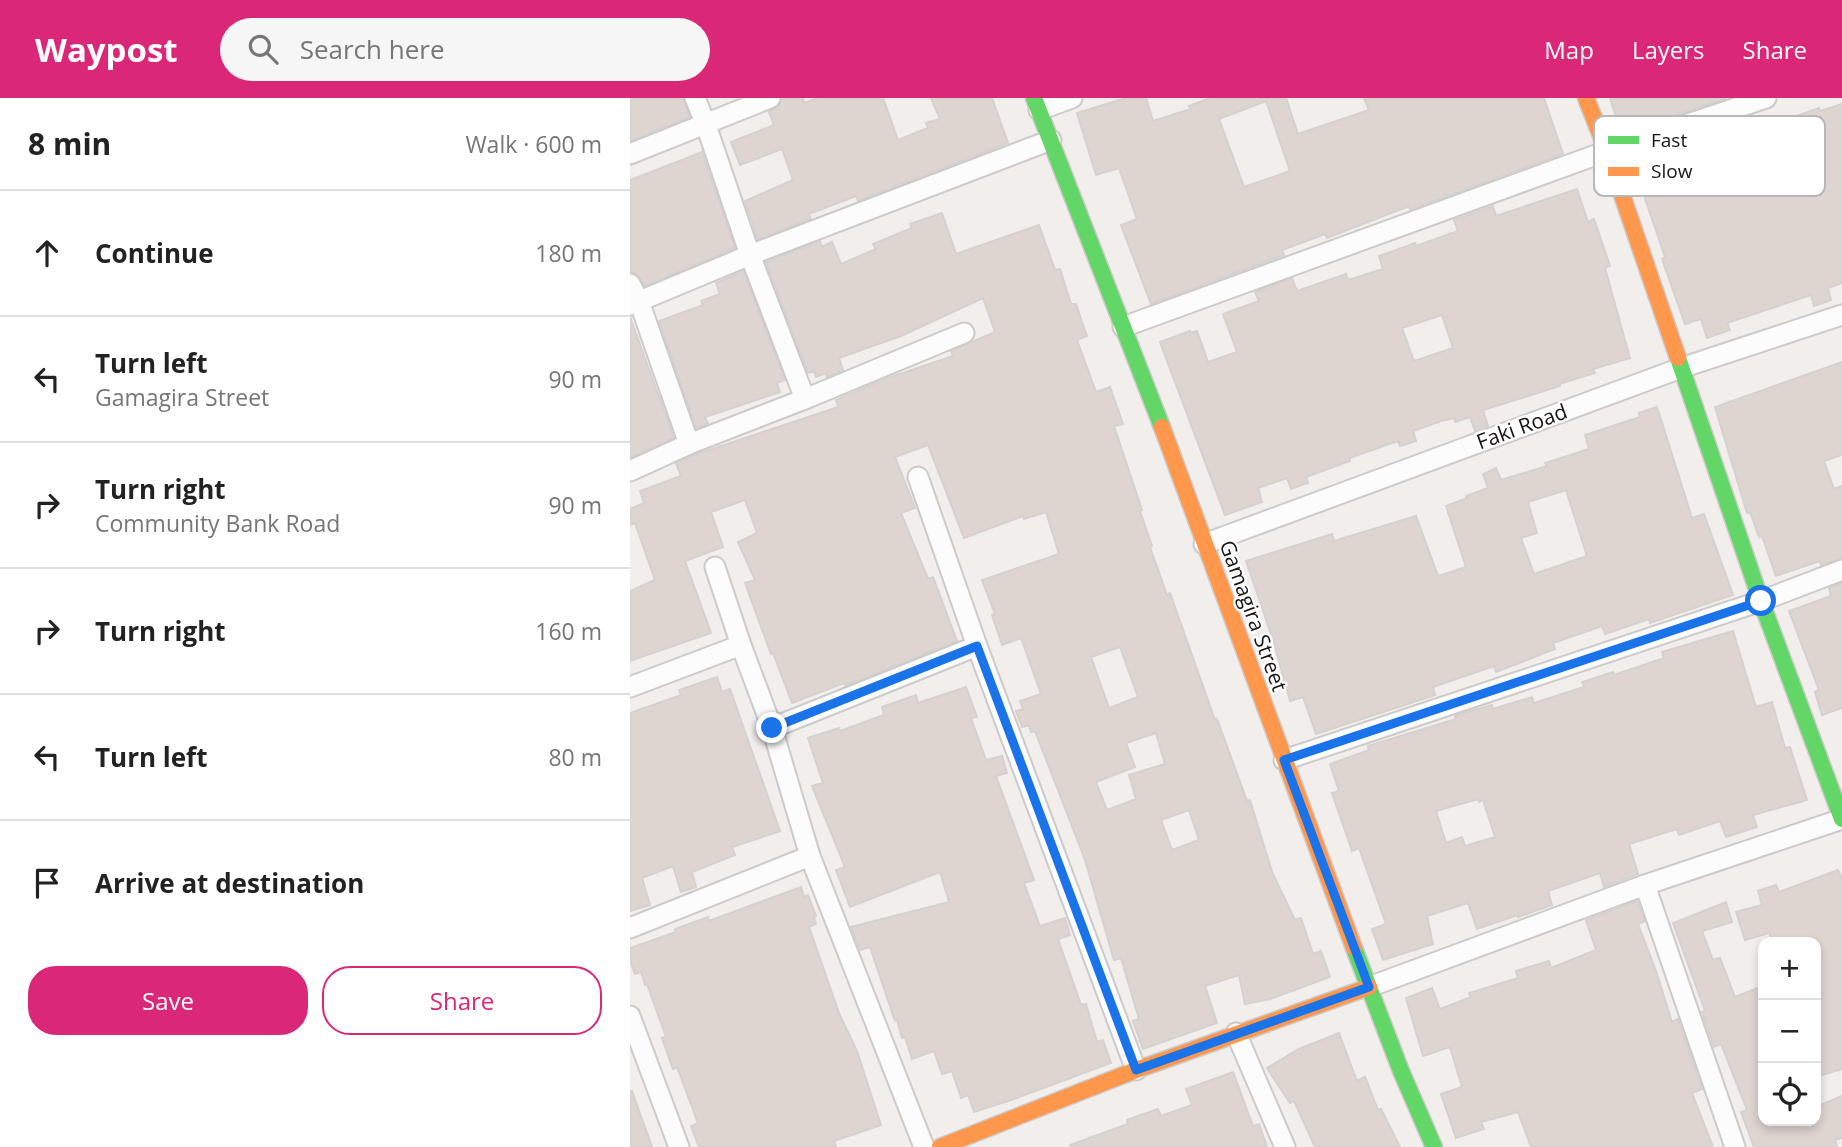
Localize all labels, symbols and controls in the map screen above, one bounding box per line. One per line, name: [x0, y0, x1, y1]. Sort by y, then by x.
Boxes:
search box: [220, 18, 710, 81]
text: Waypost: [35, 27, 178, 72]
icon: search: [244, 30, 282, 68]
text: Search here: [300, 31, 445, 67]
text: Map: [1544, 33, 1594, 66]
text: Layers: [1632, 33, 1705, 66]
text: Share: [1743, 33, 1807, 66]
legend: [1594, 116, 1825, 196]
text: 8 min: [28, 123, 111, 164]
text: Fast: [1651, 127, 1687, 153]
text: Walk · 600 m: [465, 128, 602, 160]
text: Slow: [1651, 158, 1693, 184]
icon: ahead: [28, 234, 66, 272]
text: Continue: [95, 235, 214, 271]
text: 180 m: [535, 237, 602, 269]
text: Turn left: [95, 345, 207, 381]
icon: left: [28, 360, 66, 398]
text: 90 m: [548, 363, 602, 395]
text: Gamagira Street: [95, 381, 269, 413]
street label: Faki Road: [1473, 397, 1571, 455]
text: Turn right: [95, 471, 226, 507]
icon: right: [28, 486, 66, 524]
text: 90 m: [548, 489, 602, 521]
text: Community Bank Road: [95, 507, 340, 539]
street label: Gamagira Street: [1214, 536, 1294, 695]
route start: [1745, 585, 1776, 616]
icon: right: [28, 612, 66, 650]
text: Turn right: [95, 613, 226, 649]
text: 160 m: [535, 615, 602, 647]
route end: [756, 712, 787, 743]
icon: left: [28, 738, 66, 776]
text: Turn left: [95, 739, 207, 775]
text: 80 m: [548, 741, 602, 773]
icon: arrive: [28, 864, 66, 902]
text: Arrive at destination: [95, 865, 364, 901]
map controls: [1758, 937, 1821, 1126]
button: +: [1758, 937, 1821, 1000]
button: Save: [28, 966, 308, 1035]
button: Share: [322, 966, 602, 1035]
button: −: [1758, 1000, 1821, 1063]
button: locate: [1758, 1063, 1821, 1126]

